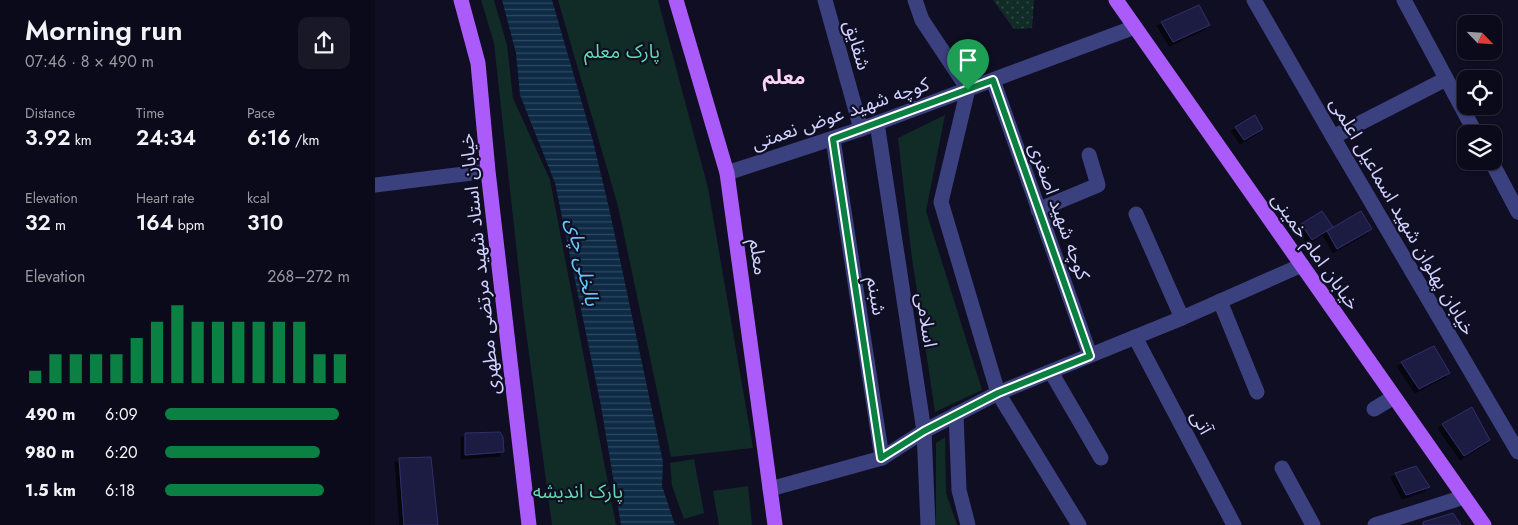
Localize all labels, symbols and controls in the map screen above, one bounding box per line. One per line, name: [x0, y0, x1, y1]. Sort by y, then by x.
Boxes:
text: Morning run: [25, 10, 183, 51]
north arrow: [1457, 15, 1503, 60]
map controls: [1457, 15, 1502, 170]
button: share: [298, 17, 350, 69]
street label: شقایق: [838, 17, 878, 73]
park label: پارک معلم: [584, 38, 660, 66]
pin: [947, 39, 989, 90]
icon: arrive: [954, 46, 982, 74]
text: 07:46 · 8 × 490 m: [25, 50, 154, 73]
district label: معلم: [763, 63, 805, 92]
street label: کوچه شهید عوض نعمتی: [748, 70, 934, 157]
button: locate: [1457, 70, 1502, 115]
street label: خیابان پهلوان شهید اسماعیل اعلمی: [1323, 92, 1482, 340]
text: Distance: [25, 103, 75, 123]
text: Time: [136, 103, 164, 123]
text: Pace: [247, 103, 275, 123]
text: 3.92: [25, 123, 71, 153]
text: 24:34: [136, 123, 196, 153]
text: 6:16: [247, 123, 291, 153]
button: layers: [1457, 125, 1502, 170]
text: km: [71, 130, 92, 150]
text: /km: [291, 130, 319, 150]
street label: خیابان استاد شهید مرتضی مطهری: [452, 132, 507, 396]
street label: کوچه شهید اصغری: [1022, 139, 1097, 284]
street label: خیابان امام خمینی: [1264, 187, 1366, 316]
text: Elevation: [25, 188, 78, 208]
text: Heart rate: [136, 188, 194, 208]
text: kcal: [247, 188, 270, 208]
text: 32: [25, 208, 51, 238]
text: 164: [136, 208, 174, 238]
text: 310: [247, 208, 283, 238]
text: m: [51, 215, 66, 235]
text: bpm: [174, 215, 205, 235]
water label: بالخلی چای: [558, 216, 607, 309]
street label: معلم: [742, 237, 774, 277]
text: Elevation: [25, 265, 85, 288]
text: 268–272 m: [267, 265, 350, 288]
street label: شبنم: [859, 275, 893, 317]
street label: اسلامی: [909, 291, 944, 349]
text: 490 m: [25, 403, 75, 426]
text: 6:09: [105, 403, 138, 426]
street label: آتی: [1184, 405, 1220, 441]
text: 980 m: [25, 441, 74, 464]
text: 6:20: [105, 441, 138, 464]
park label: پارک اندیشه: [533, 478, 623, 505]
text: 1.5 km: [25, 479, 76, 502]
text: 6:18: [105, 479, 135, 502]

